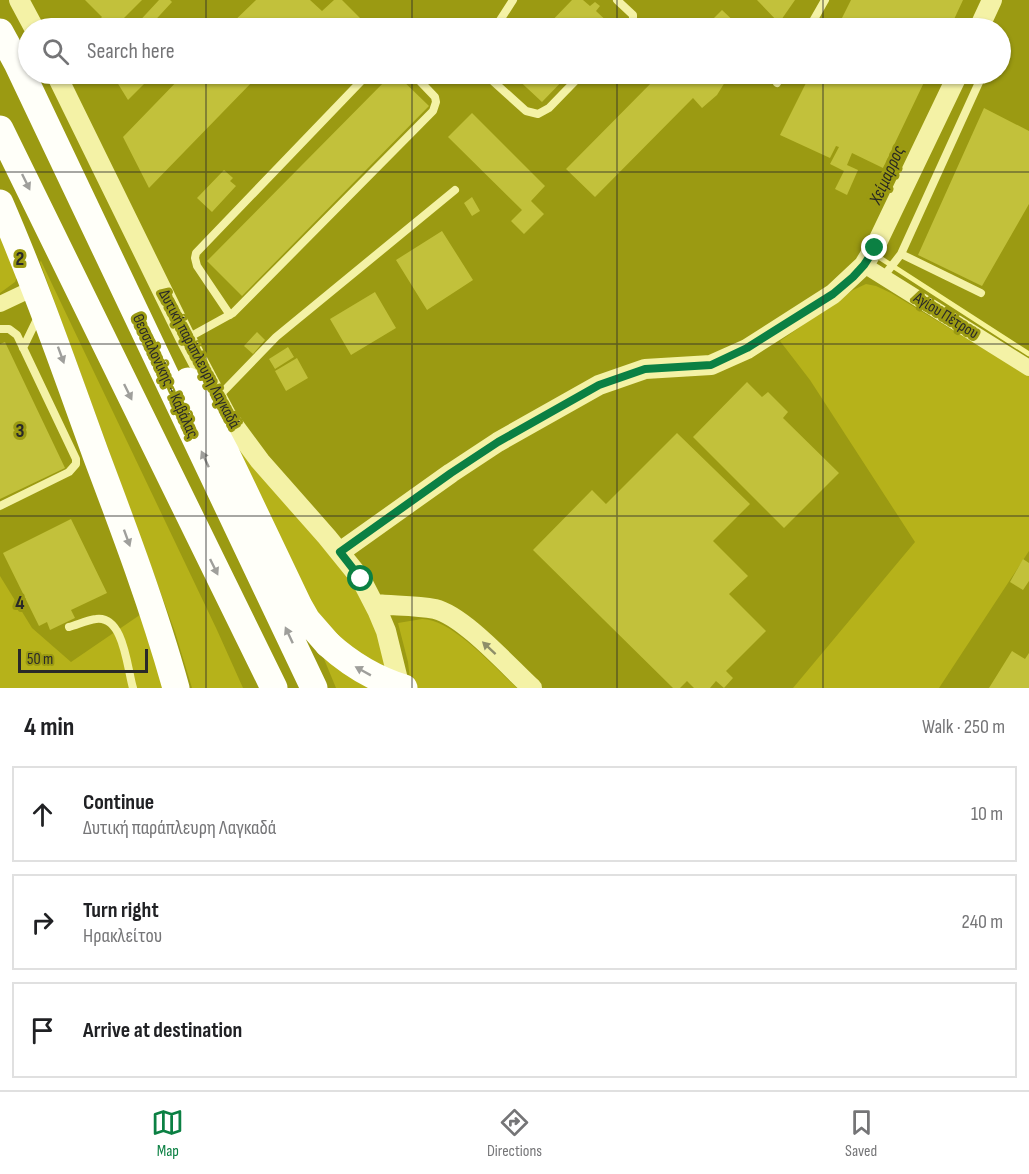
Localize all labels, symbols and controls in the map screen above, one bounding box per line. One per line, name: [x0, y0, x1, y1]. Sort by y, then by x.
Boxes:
search box: [18, 18, 1011, 84]
icon: search: [39, 35, 72, 68]
text: Search here: [87, 38, 174, 65]
water label: Χείμαρρος: [864, 142, 909, 208]
one-way arrow: [21, 173, 31, 190]
route end: [861, 234, 887, 260]
text: 2: [16, 247, 24, 271]
street label: Δυτική παράπλευρη Λαγκαδά: [154, 286, 244, 432]
street label: Αγίου Πέτρου: [909, 288, 982, 343]
street label: Θεσσαλονίκης - Καβάλας: [128, 311, 202, 441]
one-way arrow: [56, 346, 66, 364]
one-way arrow: [124, 383, 133, 400]
text: 3: [16, 419, 25, 443]
one-way arrow: [200, 451, 209, 468]
one-way arrow: [123, 529, 133, 547]
one-way arrow: [209, 558, 219, 576]
route start: [347, 565, 373, 591]
text: 4: [15, 591, 25, 615]
one-way arrow: [284, 627, 293, 644]
one-way arrow: [482, 642, 497, 655]
scale bar: [18, 646, 148, 674]
text: 50 m: [27, 650, 53, 669]
one-way arrow: [354, 666, 371, 676]
text: 4 min: [24, 712, 74, 743]
text: Walk · 250 m: [922, 715, 1005, 739]
text: Continue: [83, 789, 154, 816]
icon: ahead: [26, 798, 59, 831]
text: 10 m: [971, 802, 1003, 826]
text: Δυτική παράπλευρη Λαγκαδά: [83, 816, 276, 840]
text: Turn right: [83, 897, 159, 924]
icon: right: [26, 906, 59, 939]
text: 240 m: [962, 910, 1003, 934]
text: Ηρακλείτου: [83, 924, 162, 948]
icon: arrive: [26, 1014, 59, 1047]
text: Arrive at destination: [83, 1017, 242, 1044]
tab: Map: [151, 1106, 184, 1161]
tab: Directions: [487, 1106, 542, 1161]
tab: Saved: [845, 1106, 878, 1161]

